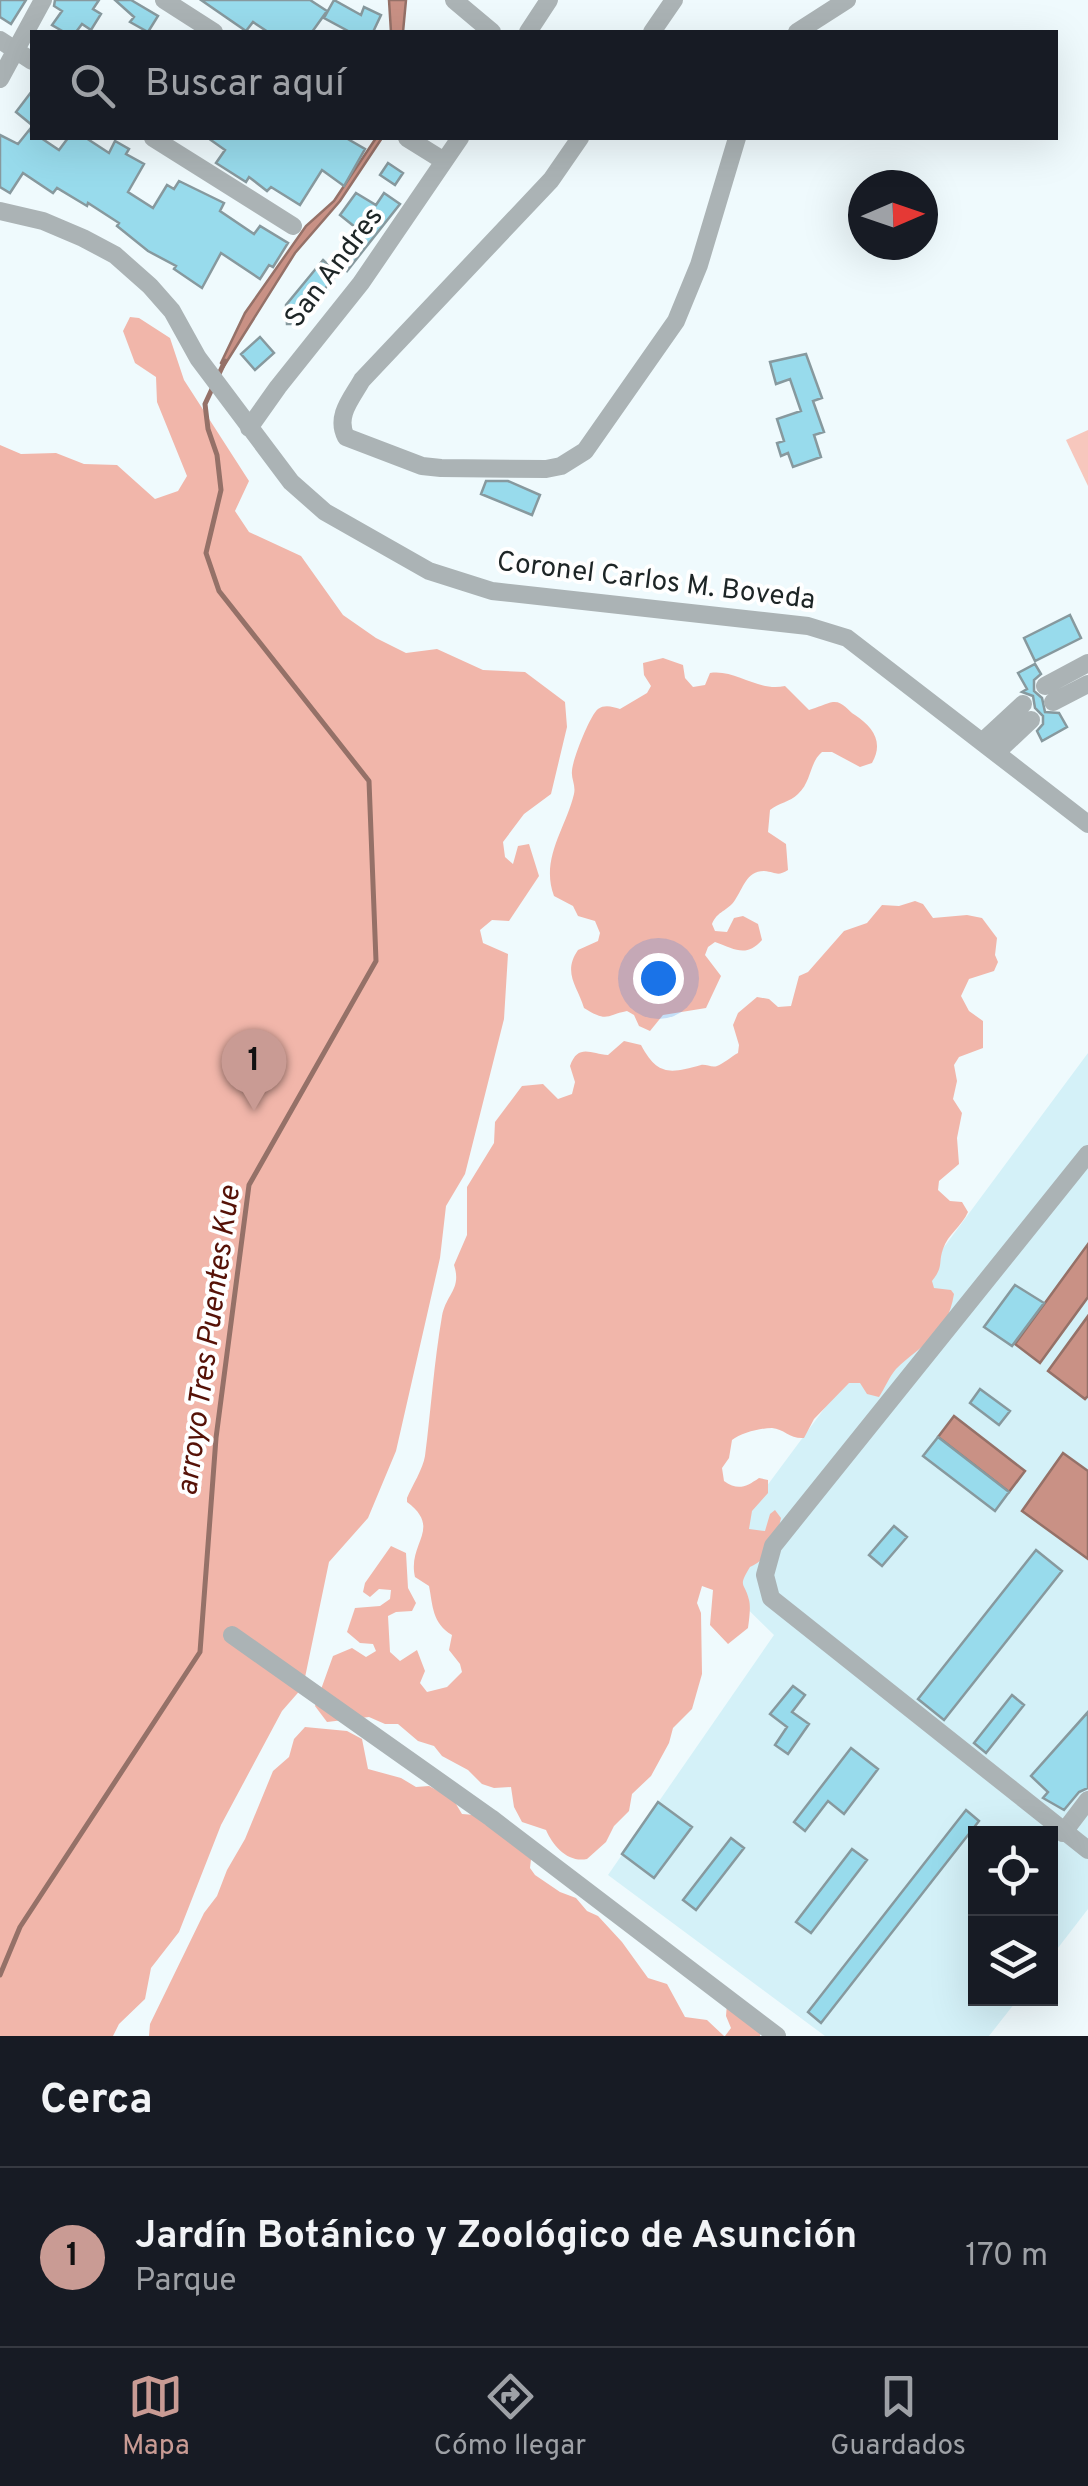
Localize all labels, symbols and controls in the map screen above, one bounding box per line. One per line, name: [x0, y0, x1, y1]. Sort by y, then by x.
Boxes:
search box: [30, 30, 1058, 140]
icon: search: [65, 58, 120, 113]
text: Buscar aquí: [145, 61, 345, 110]
north arrow: [848, 170, 938, 260]
street label: San Andres: [278, 200, 392, 336]
street label: Coronel Carlos M. Boveda: [495, 545, 817, 619]
your location: [633, 953, 684, 1004]
pin: 1: [222, 1028, 286, 1111]
water label: arroyo Tres Puentes Kue: [170, 1183, 250, 1498]
map controls: [968, 1826, 1058, 2006]
button: locate: [968, 1826, 1058, 1916]
button: layers: [968, 1916, 1058, 2006]
text: Cerca: [40, 2075, 153, 2128]
text: Jardín Botánico y Zoológico de Asunción: [135, 2213, 857, 2262]
text: 1: [66, 2237, 79, 2277]
text: 170 m: [965, 2237, 1048, 2277]
text: Parque: [135, 2262, 237, 2302]
tab: Mapa: [122, 2369, 190, 2465]
tab: Cómo llegar: [434, 2369, 586, 2465]
tab: Guardados: [830, 2369, 966, 2465]

